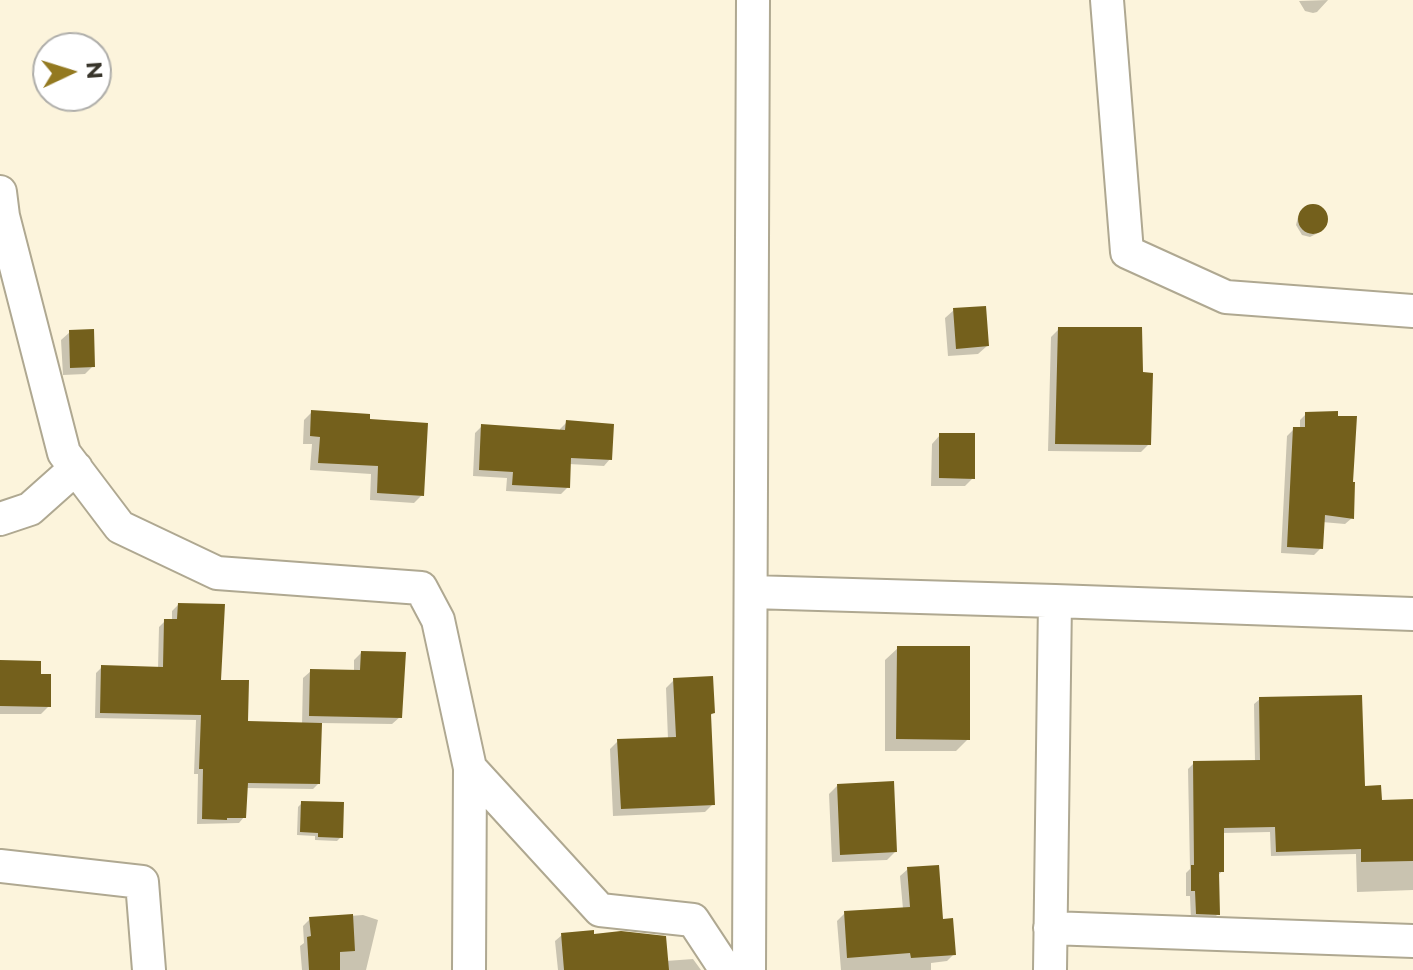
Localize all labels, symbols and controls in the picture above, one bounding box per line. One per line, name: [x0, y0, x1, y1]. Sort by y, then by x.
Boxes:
north arrow: [32, 32, 112, 112]
text: N: [80, 61, 109, 80]

